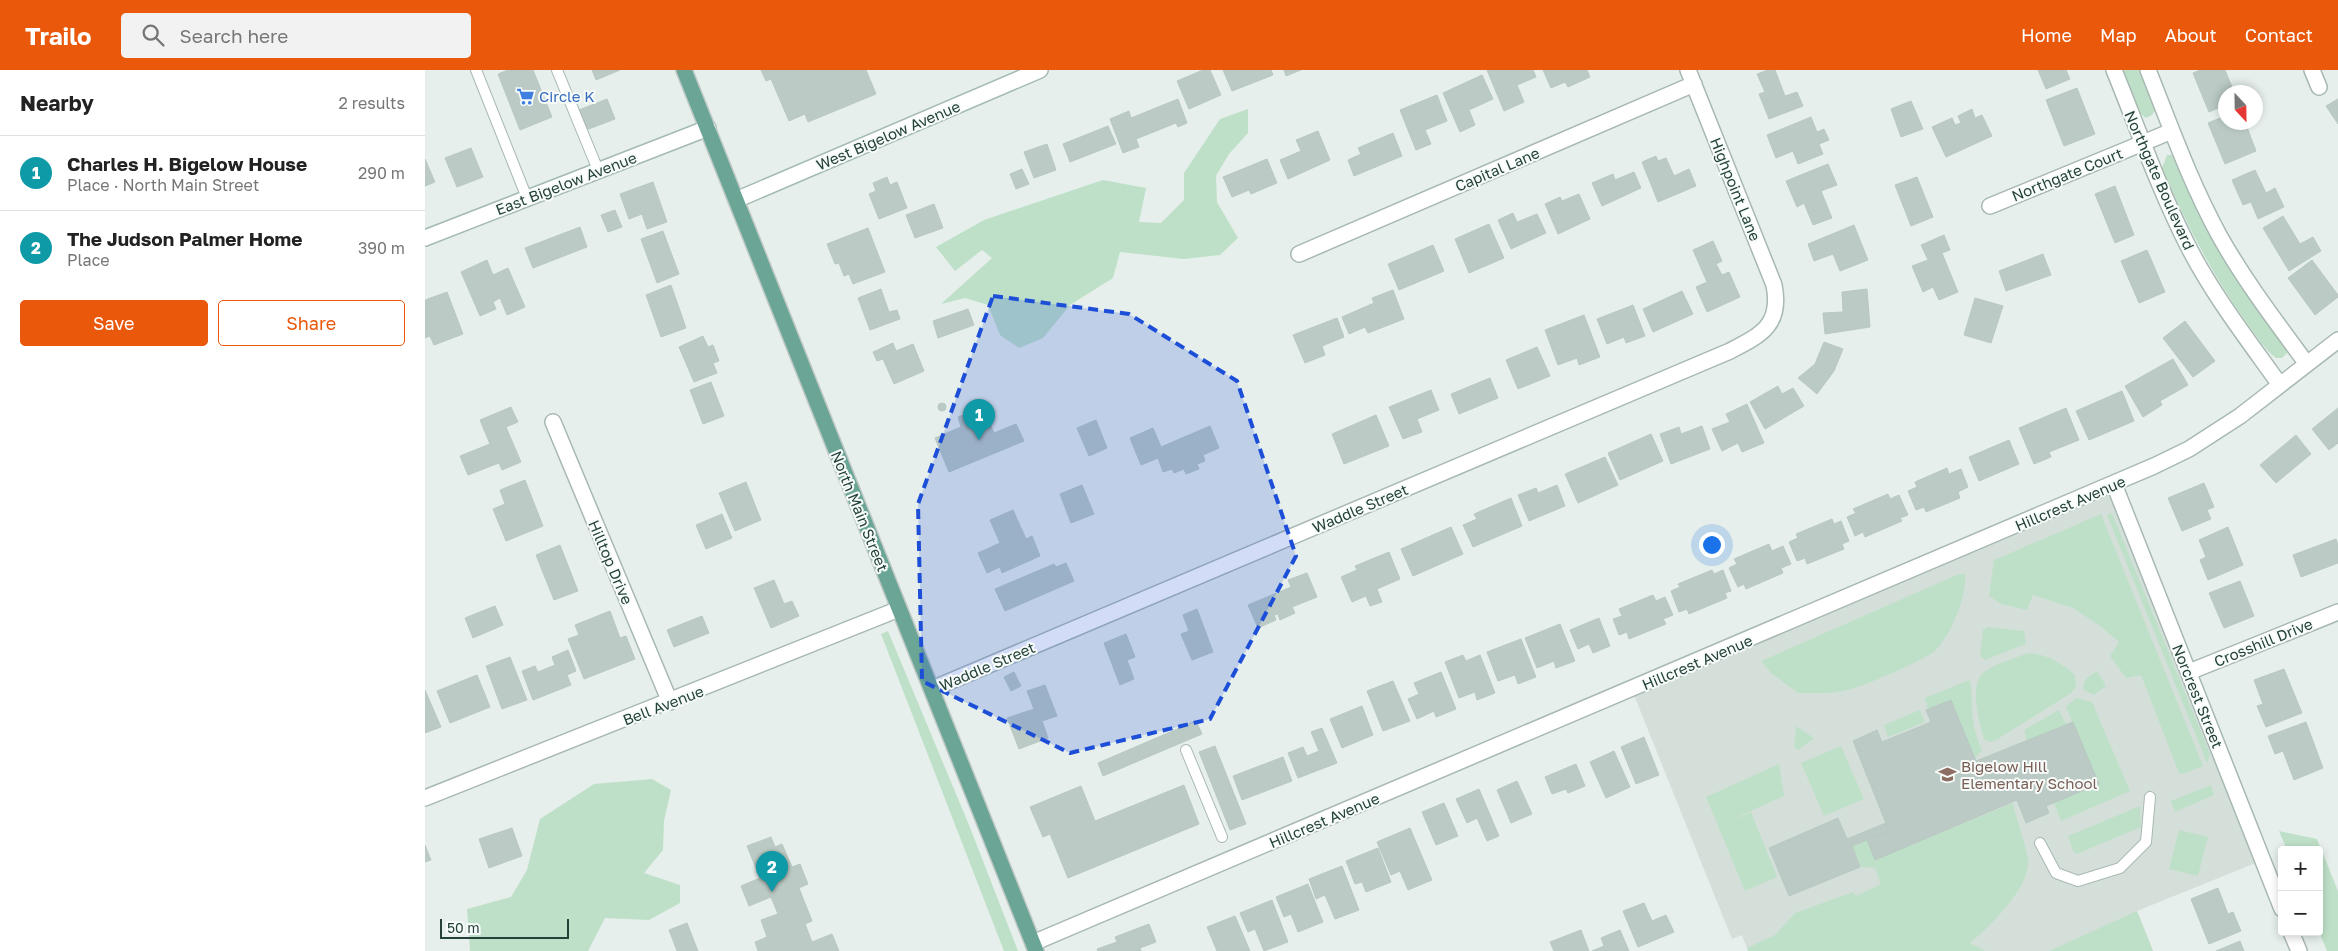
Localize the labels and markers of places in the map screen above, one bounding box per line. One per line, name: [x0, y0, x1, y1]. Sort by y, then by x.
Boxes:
supermarket icon: Circle K: [515, 86, 535, 106]
place label: Circle K: [539, 87, 595, 105]
pin: 1: [963, 399, 995, 440]
place label: Bigelow Hill Elementary School: [1961, 757, 2097, 792]
school or university icon: Bigelow Hill Elementary School: [1937, 765, 1957, 785]
pin: 2: [756, 851, 788, 892]

